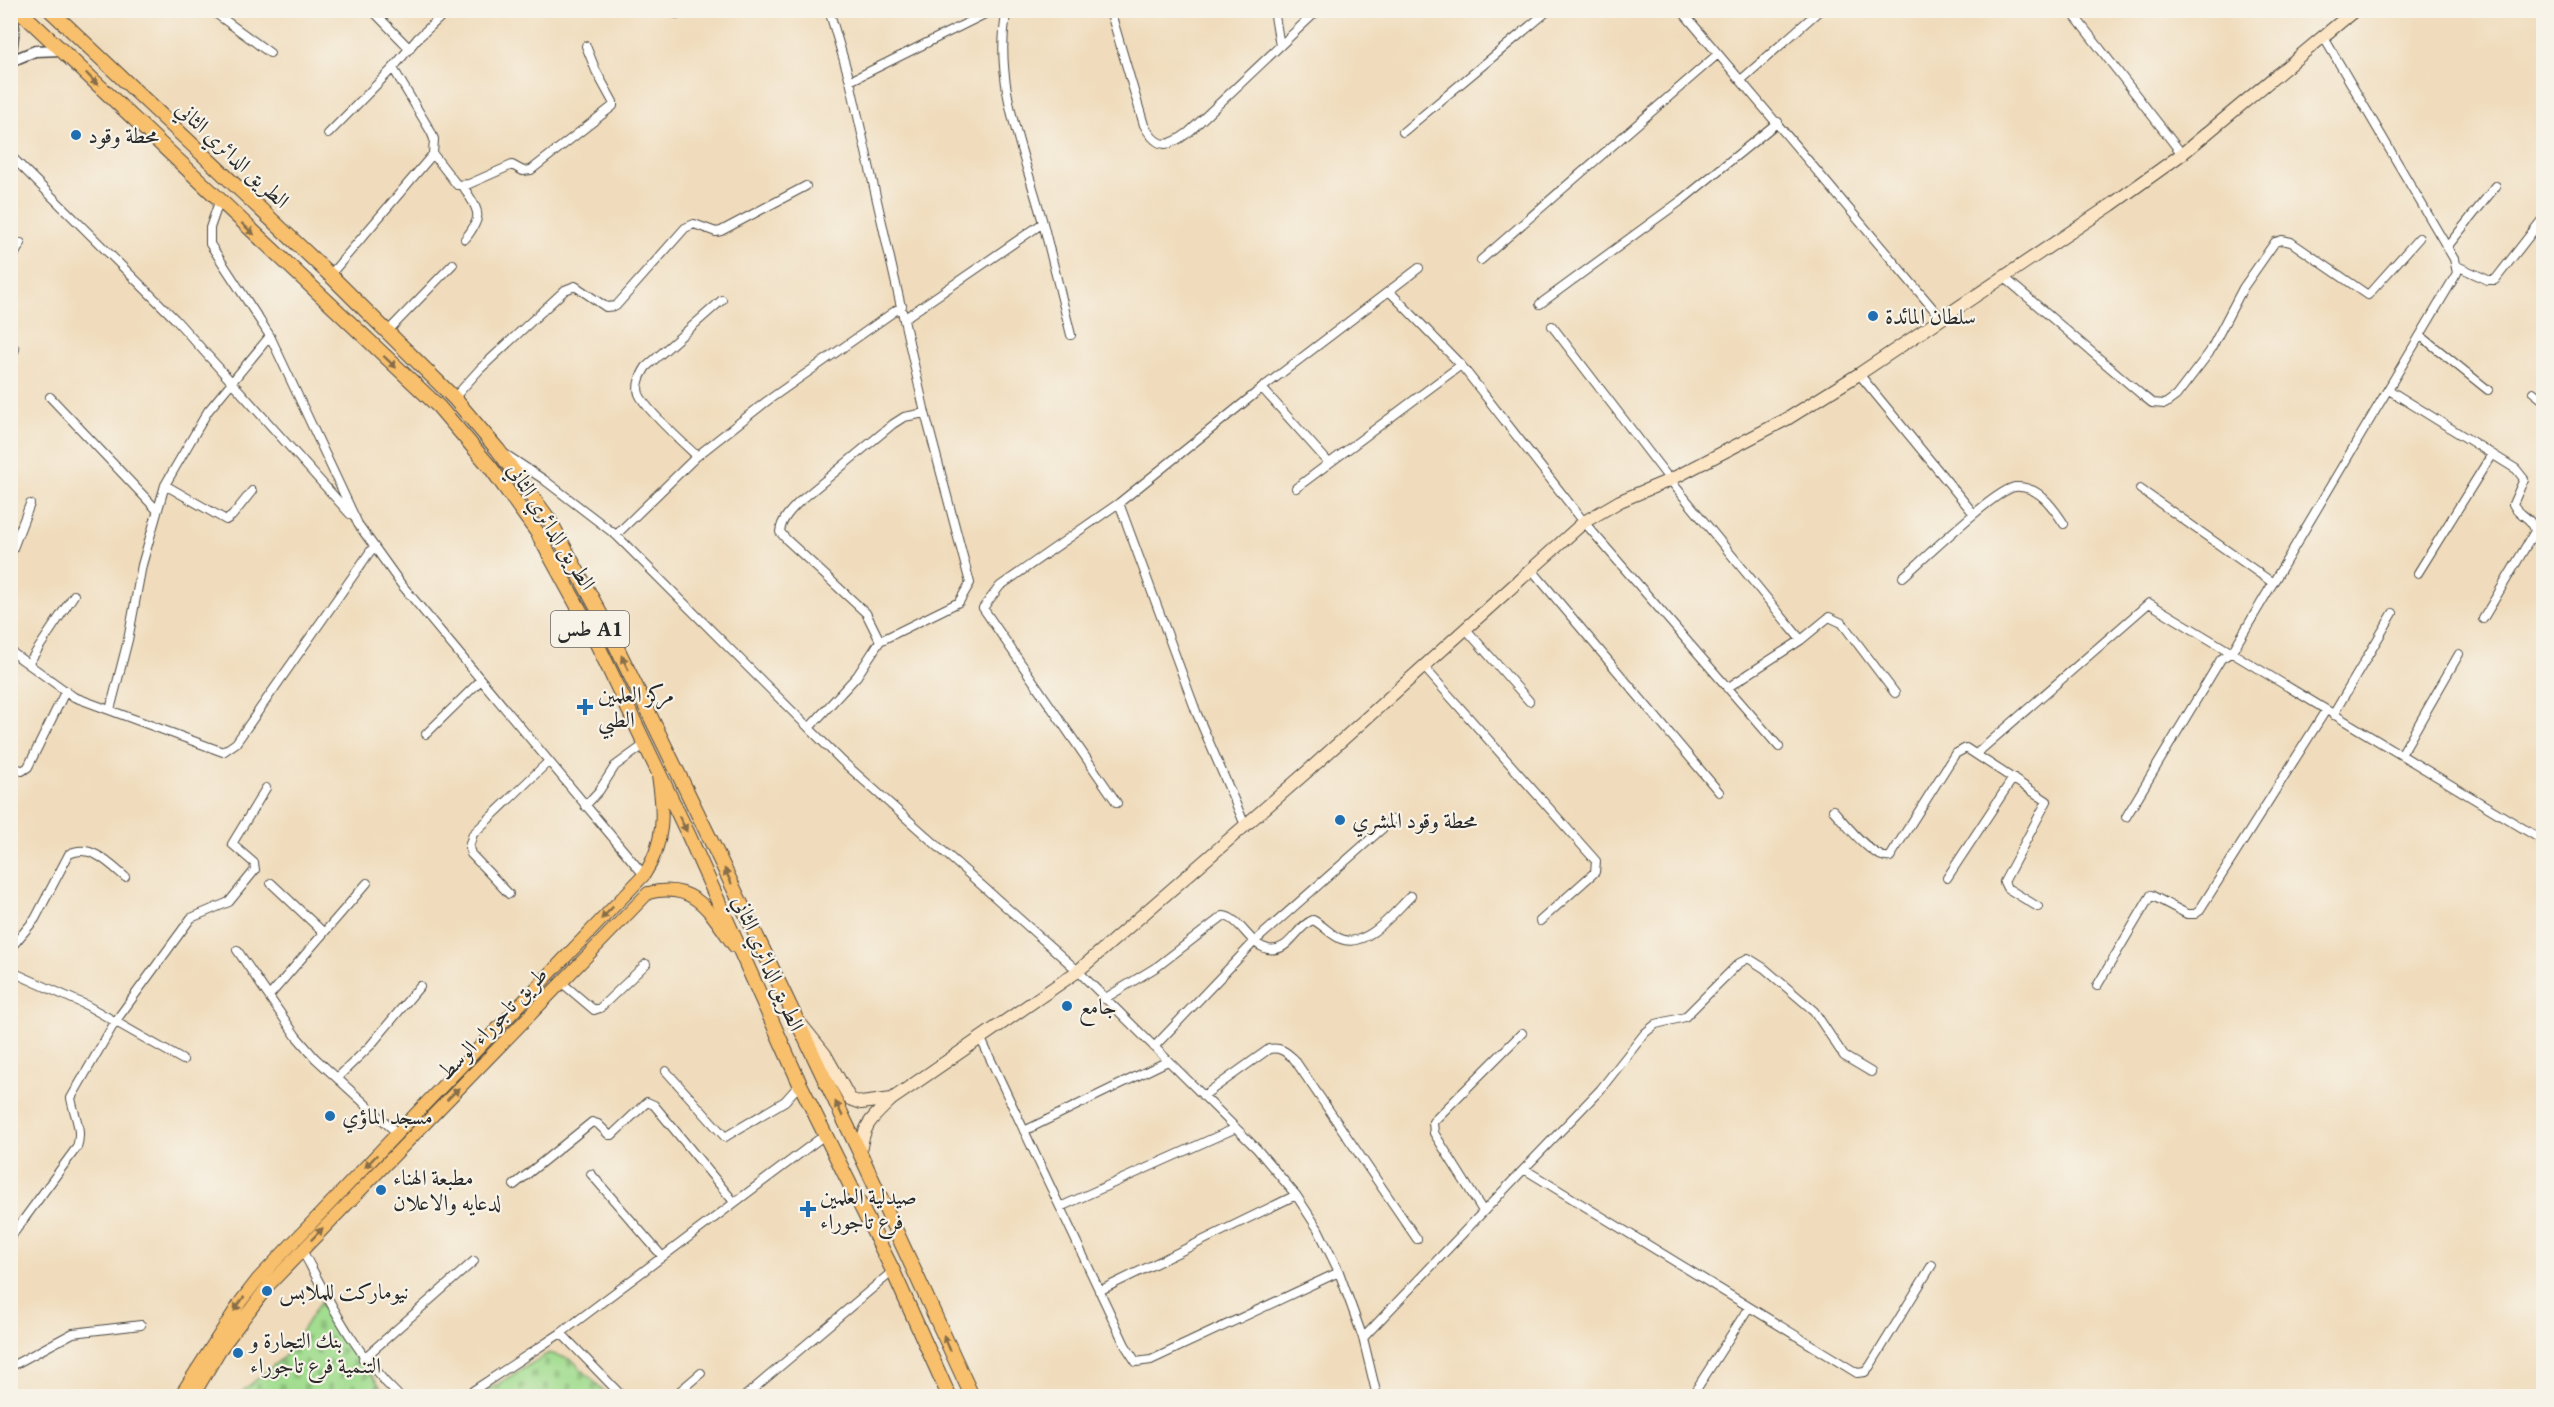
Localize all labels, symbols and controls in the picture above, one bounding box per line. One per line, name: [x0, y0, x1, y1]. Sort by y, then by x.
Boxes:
one-way arrow: [85, 71, 99, 85]
street label: الطريق الدائري الثاني: [167, 94, 296, 218]
place label: محطة وقود: [88, 121, 160, 150]
marker: محطة وقود: [69, 128, 83, 142]
one-way arrow: [240, 222, 255, 235]
place label: سلطان المائدة: [1885, 302, 1976, 331]
marker: سلطان المائدة: [1866, 309, 1880, 323]
one-way arrow: [383, 354, 397, 368]
street label: الطريق الدائري الثاني: [497, 457, 602, 598]
road number: طس A1: [551, 611, 629, 647]
one-way arrow: [620, 654, 630, 672]
place label: مركز العلمين الطبي: [598, 680, 674, 740]
marker: مركز العلمين الطبي: [576, 698, 594, 716]
place label: محطة وقود المشري: [1352, 806, 1478, 838]
marker: محطة وقود المشري: [1333, 813, 1347, 827]
one-way arrow: [678, 816, 688, 833]
one-way arrow: [723, 868, 732, 885]
street label: الطريق الدائري الثاني: [722, 891, 811, 1037]
one-way arrow: [600, 906, 614, 921]
street label: طريق تاجوراء الوسط: [431, 960, 554, 1086]
place label: جامع: [1079, 992, 1117, 1026]
marker: جامع: [1060, 999, 1074, 1013]
one-way arrow: [446, 1086, 460, 1101]
one-way arrow: [834, 1101, 844, 1118]
place label: مسجد الماؤي: [342, 1102, 433, 1134]
marker: مسجد الماؤي: [323, 1109, 337, 1123]
one-way arrow: [364, 1153, 378, 1167]
place label: مطبعة الهناء لدعايه والاعلان: [393, 1163, 501, 1217]
place label: صيدلية العلمين فرع تاجوراء: [820, 1182, 917, 1240]
marker: مطبعة الهناء لدعايه والاعلان: [374, 1183, 388, 1197]
marker: صيدلية العلمين فرع تاجوراء: [801, 1202, 815, 1216]
one-way arrow: [310, 1227, 324, 1241]
place label: نيوماركت للملابس: [279, 1277, 409, 1307]
marker: نيوماركت للملابس: [260, 1284, 274, 1298]
one-way arrow: [234, 1296, 245, 1312]
place label: بنك التجارة و التنمية فرع تاجوراء: [248, 1326, 381, 1384]
one-way arrow: [943, 1335, 952, 1352]
marker: بنك التجارة و التنمية فرع تاجوراء: [231, 1346, 245, 1360]

